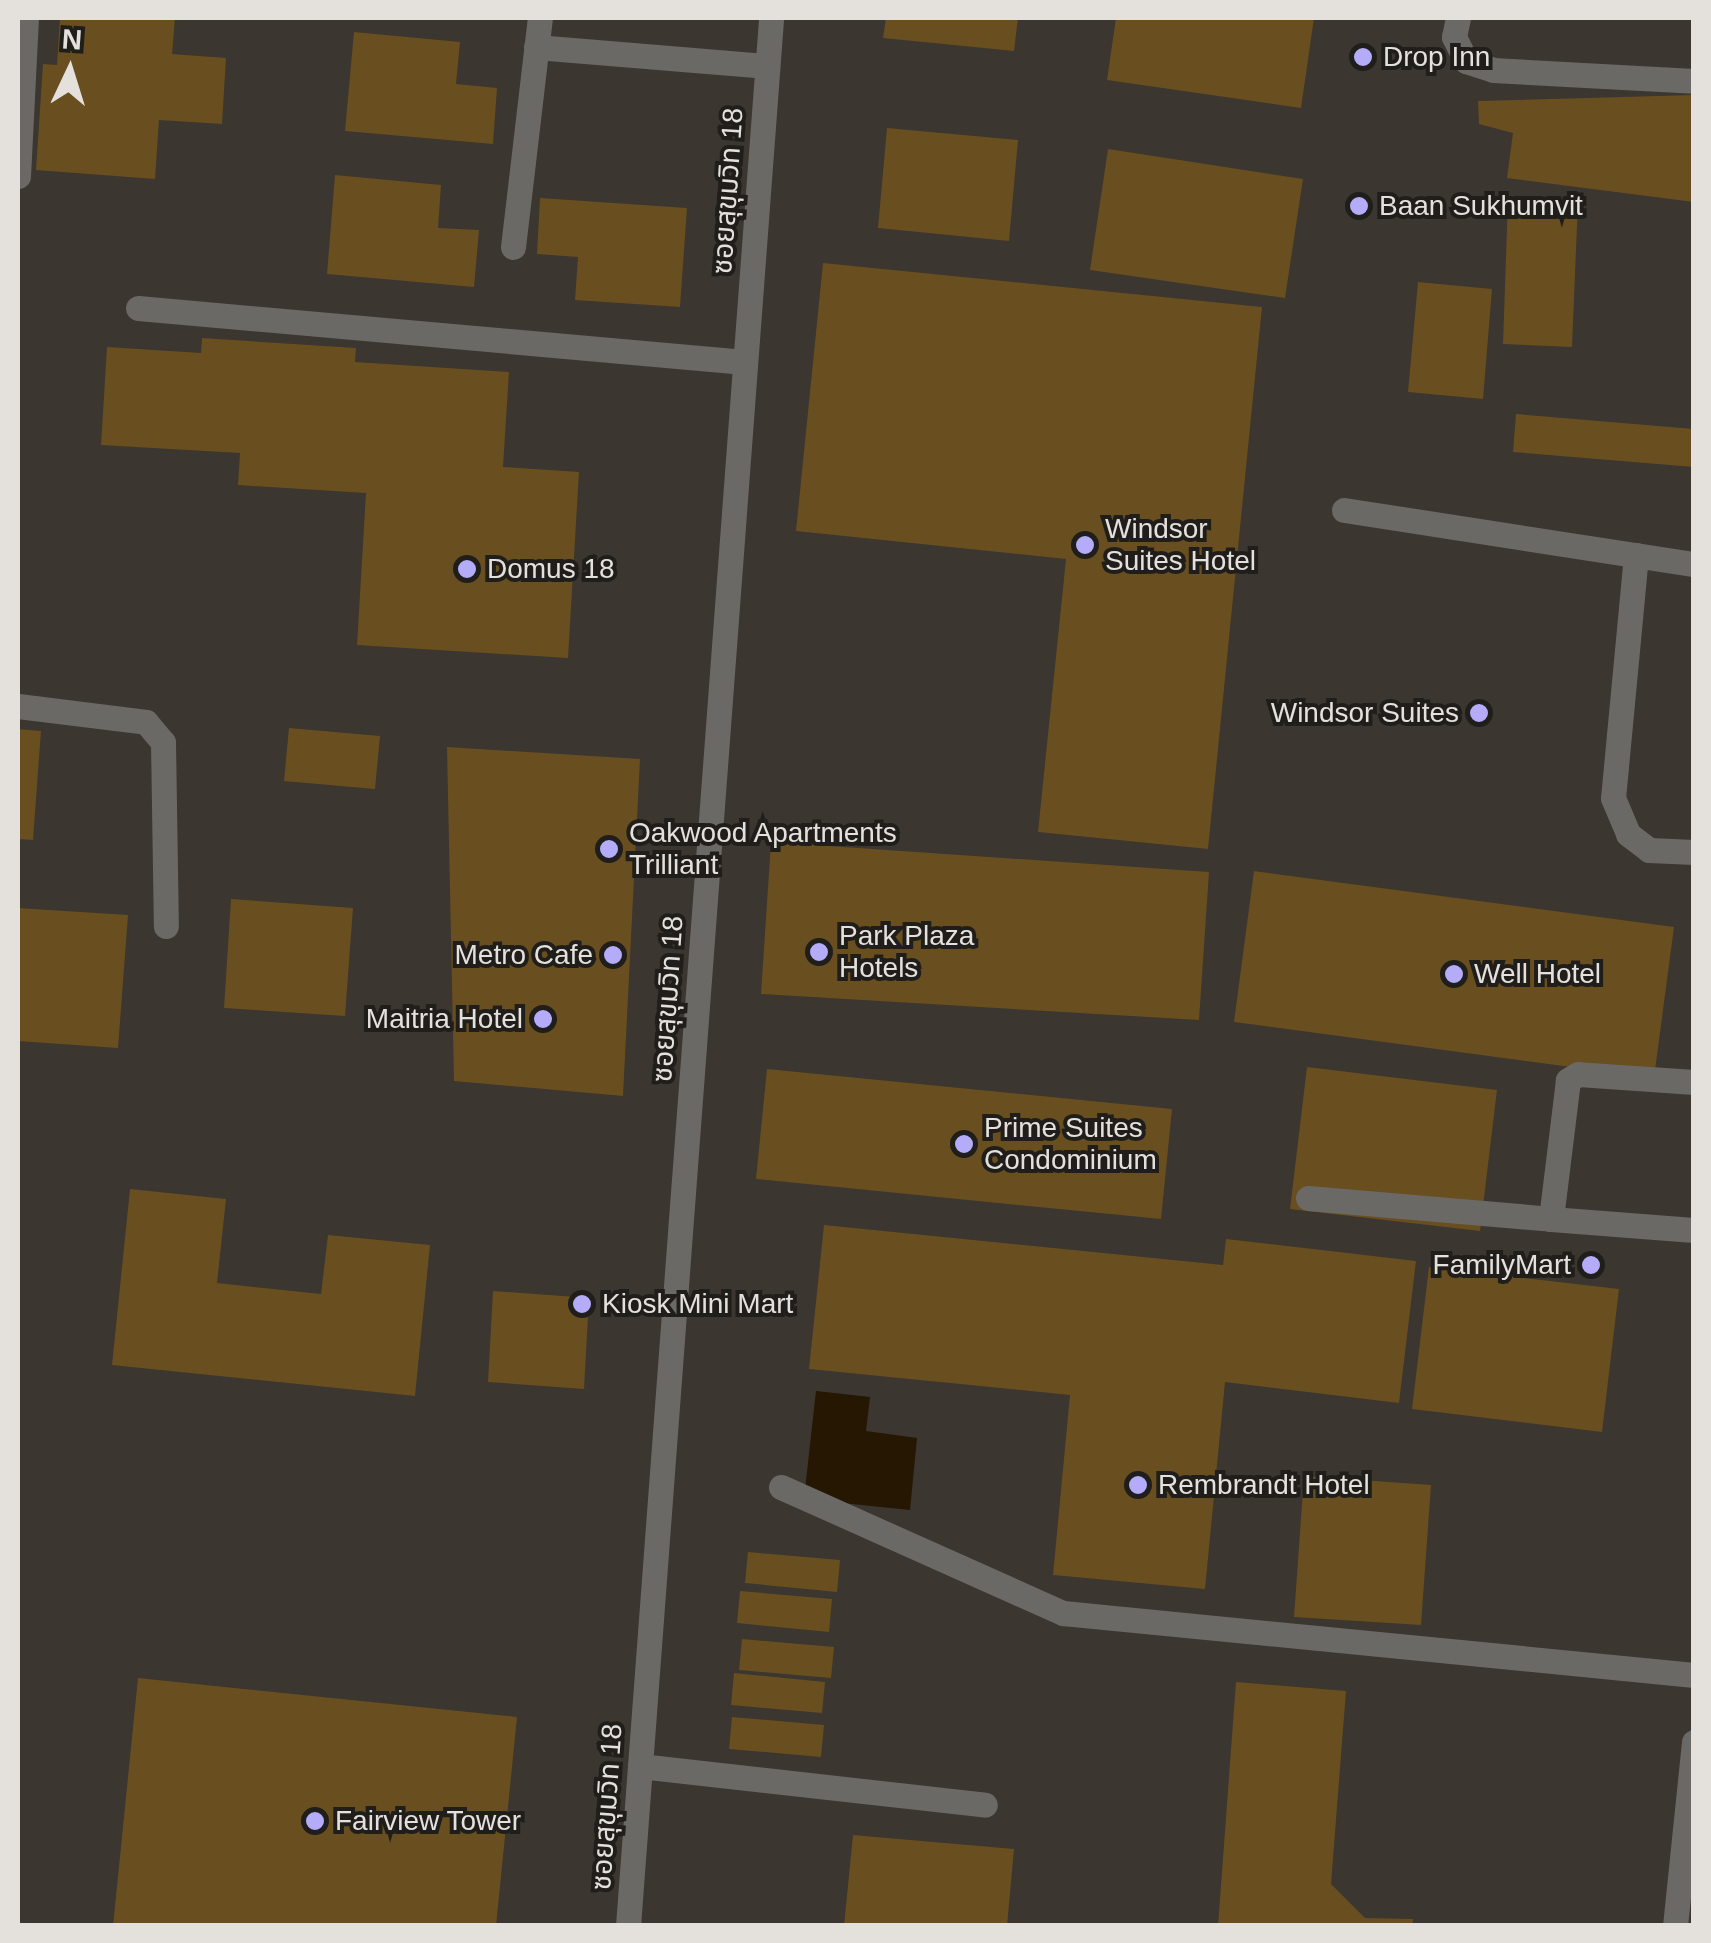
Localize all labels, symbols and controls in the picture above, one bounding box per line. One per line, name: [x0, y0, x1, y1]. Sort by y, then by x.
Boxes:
north arrow: [20, 20, 120, 120]
text: N: [61, 23, 83, 56]
place label: Drop Inn: [1383, 40, 1490, 74]
marker: Drop Inn: [1352, 46, 1374, 68]
street label: ซอยสุขุมวิท 18: [705, 107, 751, 275]
place label: Baan Sukhumvit: [1379, 189, 1583, 223]
marker: Baan Sukhumvit: [1348, 195, 1370, 217]
place label: Windsor Suites Hotel: [1105, 512, 1256, 578]
marker: Windsor Suites Hotel: [1074, 534, 1096, 556]
place label: Domus 18: [487, 552, 615, 586]
marker: Domus 18: [456, 558, 478, 580]
place label: Windsor Suites: [1271, 696, 1459, 730]
marker: Windsor Suites: [1468, 702, 1490, 724]
place label: Oakwood Apartments Trilliant: [629, 816, 898, 882]
marker: Oakwood Apartments Trilliant: [598, 838, 620, 860]
street label: ซอยสุขุมวิท 18: [645, 915, 691, 1083]
place label: Park Plaza Hotels: [839, 919, 974, 985]
place label: Metro Cafe: [455, 938, 593, 972]
marker: Park Plaza Hotels: [808, 941, 830, 963]
marker: Metro Cafe: [602, 944, 624, 966]
place label: Well Hotel: [1474, 957, 1601, 991]
marker: Well Hotel: [1443, 963, 1465, 985]
place label: Maitria Hotel: [366, 1002, 523, 1036]
marker: Maitria Hotel: [532, 1008, 554, 1030]
place label: Prime Suites Condominium: [984, 1111, 1157, 1177]
marker: Prime Suites Condominium: [953, 1133, 975, 1155]
place label: FamilyMart: [1433, 1248, 1571, 1282]
marker: FamilyMart: [1580, 1254, 1602, 1276]
place label: Kiosk Mini Mart: [602, 1287, 793, 1321]
marker: Kiosk Mini Mart: [571, 1293, 593, 1315]
place label: Rembrandt Hotel: [1158, 1468, 1370, 1502]
marker: Rembrandt Hotel: [1127, 1474, 1149, 1496]
street label: ซอยสุขุมวิท 18: [584, 1723, 630, 1891]
place label: Fairview Tower: [335, 1804, 522, 1838]
marker: Fairview Tower: [304, 1810, 326, 1832]

